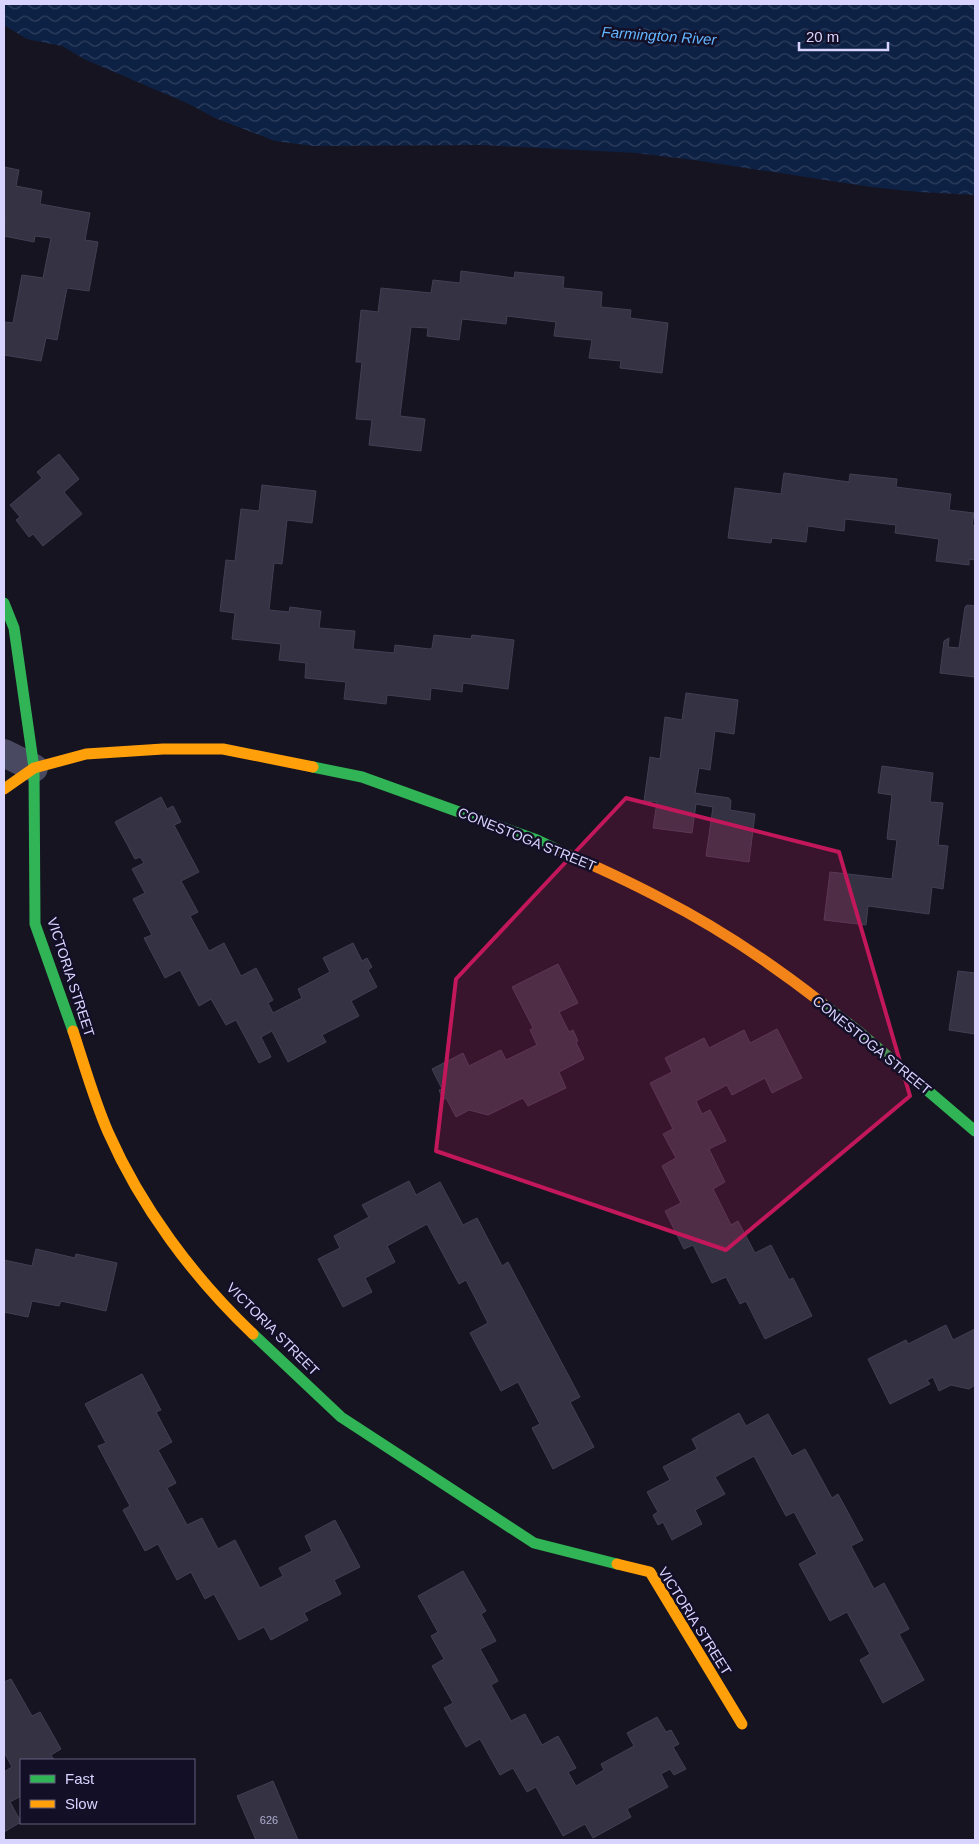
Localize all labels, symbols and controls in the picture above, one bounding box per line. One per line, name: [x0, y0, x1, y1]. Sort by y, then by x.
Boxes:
scale bar: [799, 20, 888, 52]
water label: Farmington River: [601, 23, 718, 48]
text: 20 m: [806, 28, 839, 45]
street label: CONESTOGA STREET: [456, 804, 599, 874]
street label: VICTORIA STREET: [44, 915, 98, 1039]
street label: CONESTOGA STREET: [810, 992, 935, 1098]
street label: VICTORIA STREET: [223, 1279, 323, 1379]
street label: VICTORIA STREET: [655, 1564, 735, 1678]
legend: [20, 1759, 195, 1824]
text: Fast: [65, 1770, 95, 1787]
text: Slow: [65, 1795, 98, 1812]
house number: 626: [260, 1814, 278, 1826]

